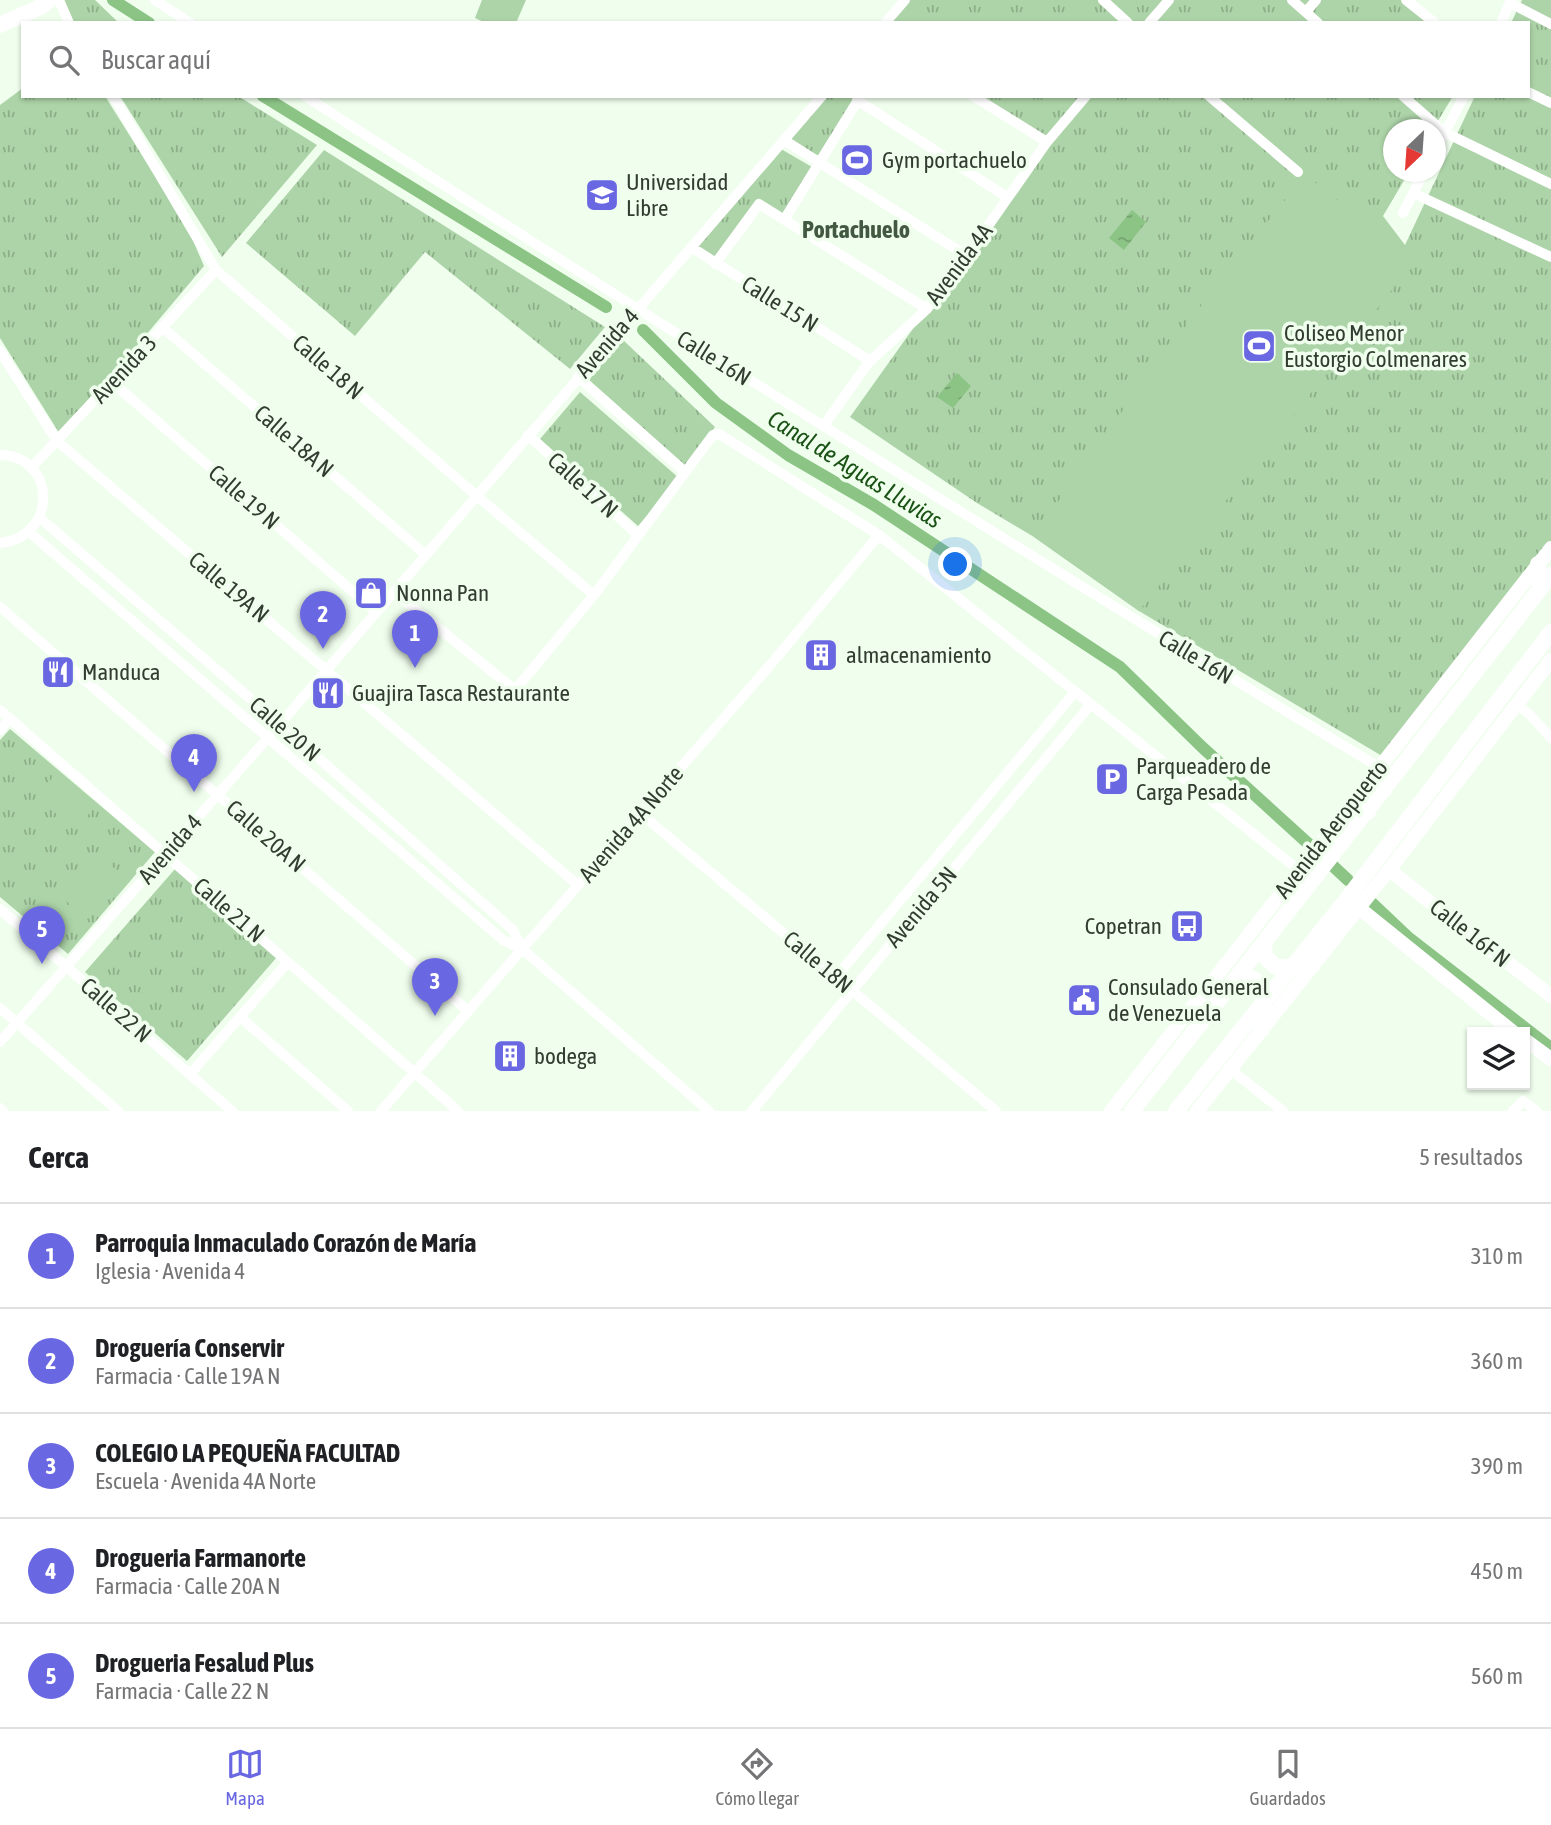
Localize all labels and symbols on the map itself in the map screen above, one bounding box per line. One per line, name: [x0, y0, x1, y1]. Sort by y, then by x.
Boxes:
north arrow: [1383, 119, 1446, 182]
sports icon: Gym portachuelo: [838, 141, 876, 179]
place label: Gym portachuelo: [882, 147, 1027, 173]
place label: Universidad Libre: [626, 169, 728, 221]
school or university icon: Universidad Libre: [583, 176, 621, 214]
district label: Portachuelo: [802, 216, 910, 243]
street label: Avenida 4A: [920, 218, 998, 309]
street label: Calle 15 N: [737, 270, 823, 338]
street label: Avenida 4: [570, 303, 644, 383]
place label: Coliseo Menor Eustorgio Colmenares: [1284, 320, 1467, 372]
street label: Calle 16N: [672, 325, 756, 391]
sports icon: Coliseo Menor Eustorgio Colmenares: [1240, 327, 1278, 365]
street label: Calle 18 N: [287, 329, 369, 405]
street label: Avenida 3: [86, 330, 162, 408]
street label: Calle 18A N: [249, 400, 339, 482]
water label: Canal de Aguas Lluvias: [763, 405, 947, 533]
street label: Calle 17 N: [543, 447, 623, 523]
street label: Calle 19 N: [203, 459, 285, 535]
street label: Calle 19A N: [184, 546, 274, 628]
your location: [938, 547, 972, 581]
shop icon: Nonna Pan: [352, 574, 390, 612]
place label: Nonna Pan: [396, 580, 489, 606]
pin: 2: [300, 591, 346, 649]
pin: 1: [392, 610, 438, 668]
street label: Calle 16N: [1154, 625, 1238, 689]
building icon: almacenamiento: [802, 636, 840, 674]
place label: almacenamiento: [846, 642, 992, 668]
restaurant icon: Manduca: [39, 653, 77, 691]
place label: Manduca: [82, 659, 160, 685]
restaurant icon: Guajira Tasca Restaurante: [309, 674, 347, 712]
place label: Guajira Tasca Restaurante: [352, 680, 570, 706]
street label: Calle 20 N: [244, 691, 326, 767]
pin: 4: [171, 734, 217, 792]
place label: Parqueadero de Carga Pesada: [1136, 753, 1271, 805]
street label: Avenida Aeropuerto: [1269, 755, 1393, 903]
parking icon: Parqueadero de Carga Pesada: [1093, 760, 1131, 798]
street label: Avenida 4A Norte: [574, 761, 688, 887]
street label: Calle 20A N: [221, 795, 311, 877]
street label: Avenida 4: [133, 809, 207, 889]
street label: Avenida 5N: [880, 862, 962, 952]
street label: Calle 21 N: [188, 872, 270, 948]
street label: Calle 16F N: [1425, 894, 1515, 972]
pin: 5: [19, 906, 65, 964]
bus stop icon: Copetran: [1168, 907, 1206, 945]
place label: Copetran: [1085, 913, 1162, 939]
street label: Calle 18N: [778, 926, 858, 998]
pin: 3: [412, 958, 458, 1016]
street label: Calle 22 N: [75, 972, 157, 1048]
place label: Consulado General de Venezuela: [1108, 974, 1269, 1026]
public building icon: Consulado General de Venezuela: [1065, 981, 1103, 1019]
building icon: bodega: [491, 1037, 529, 1075]
place label: bodega: [534, 1043, 597, 1069]

